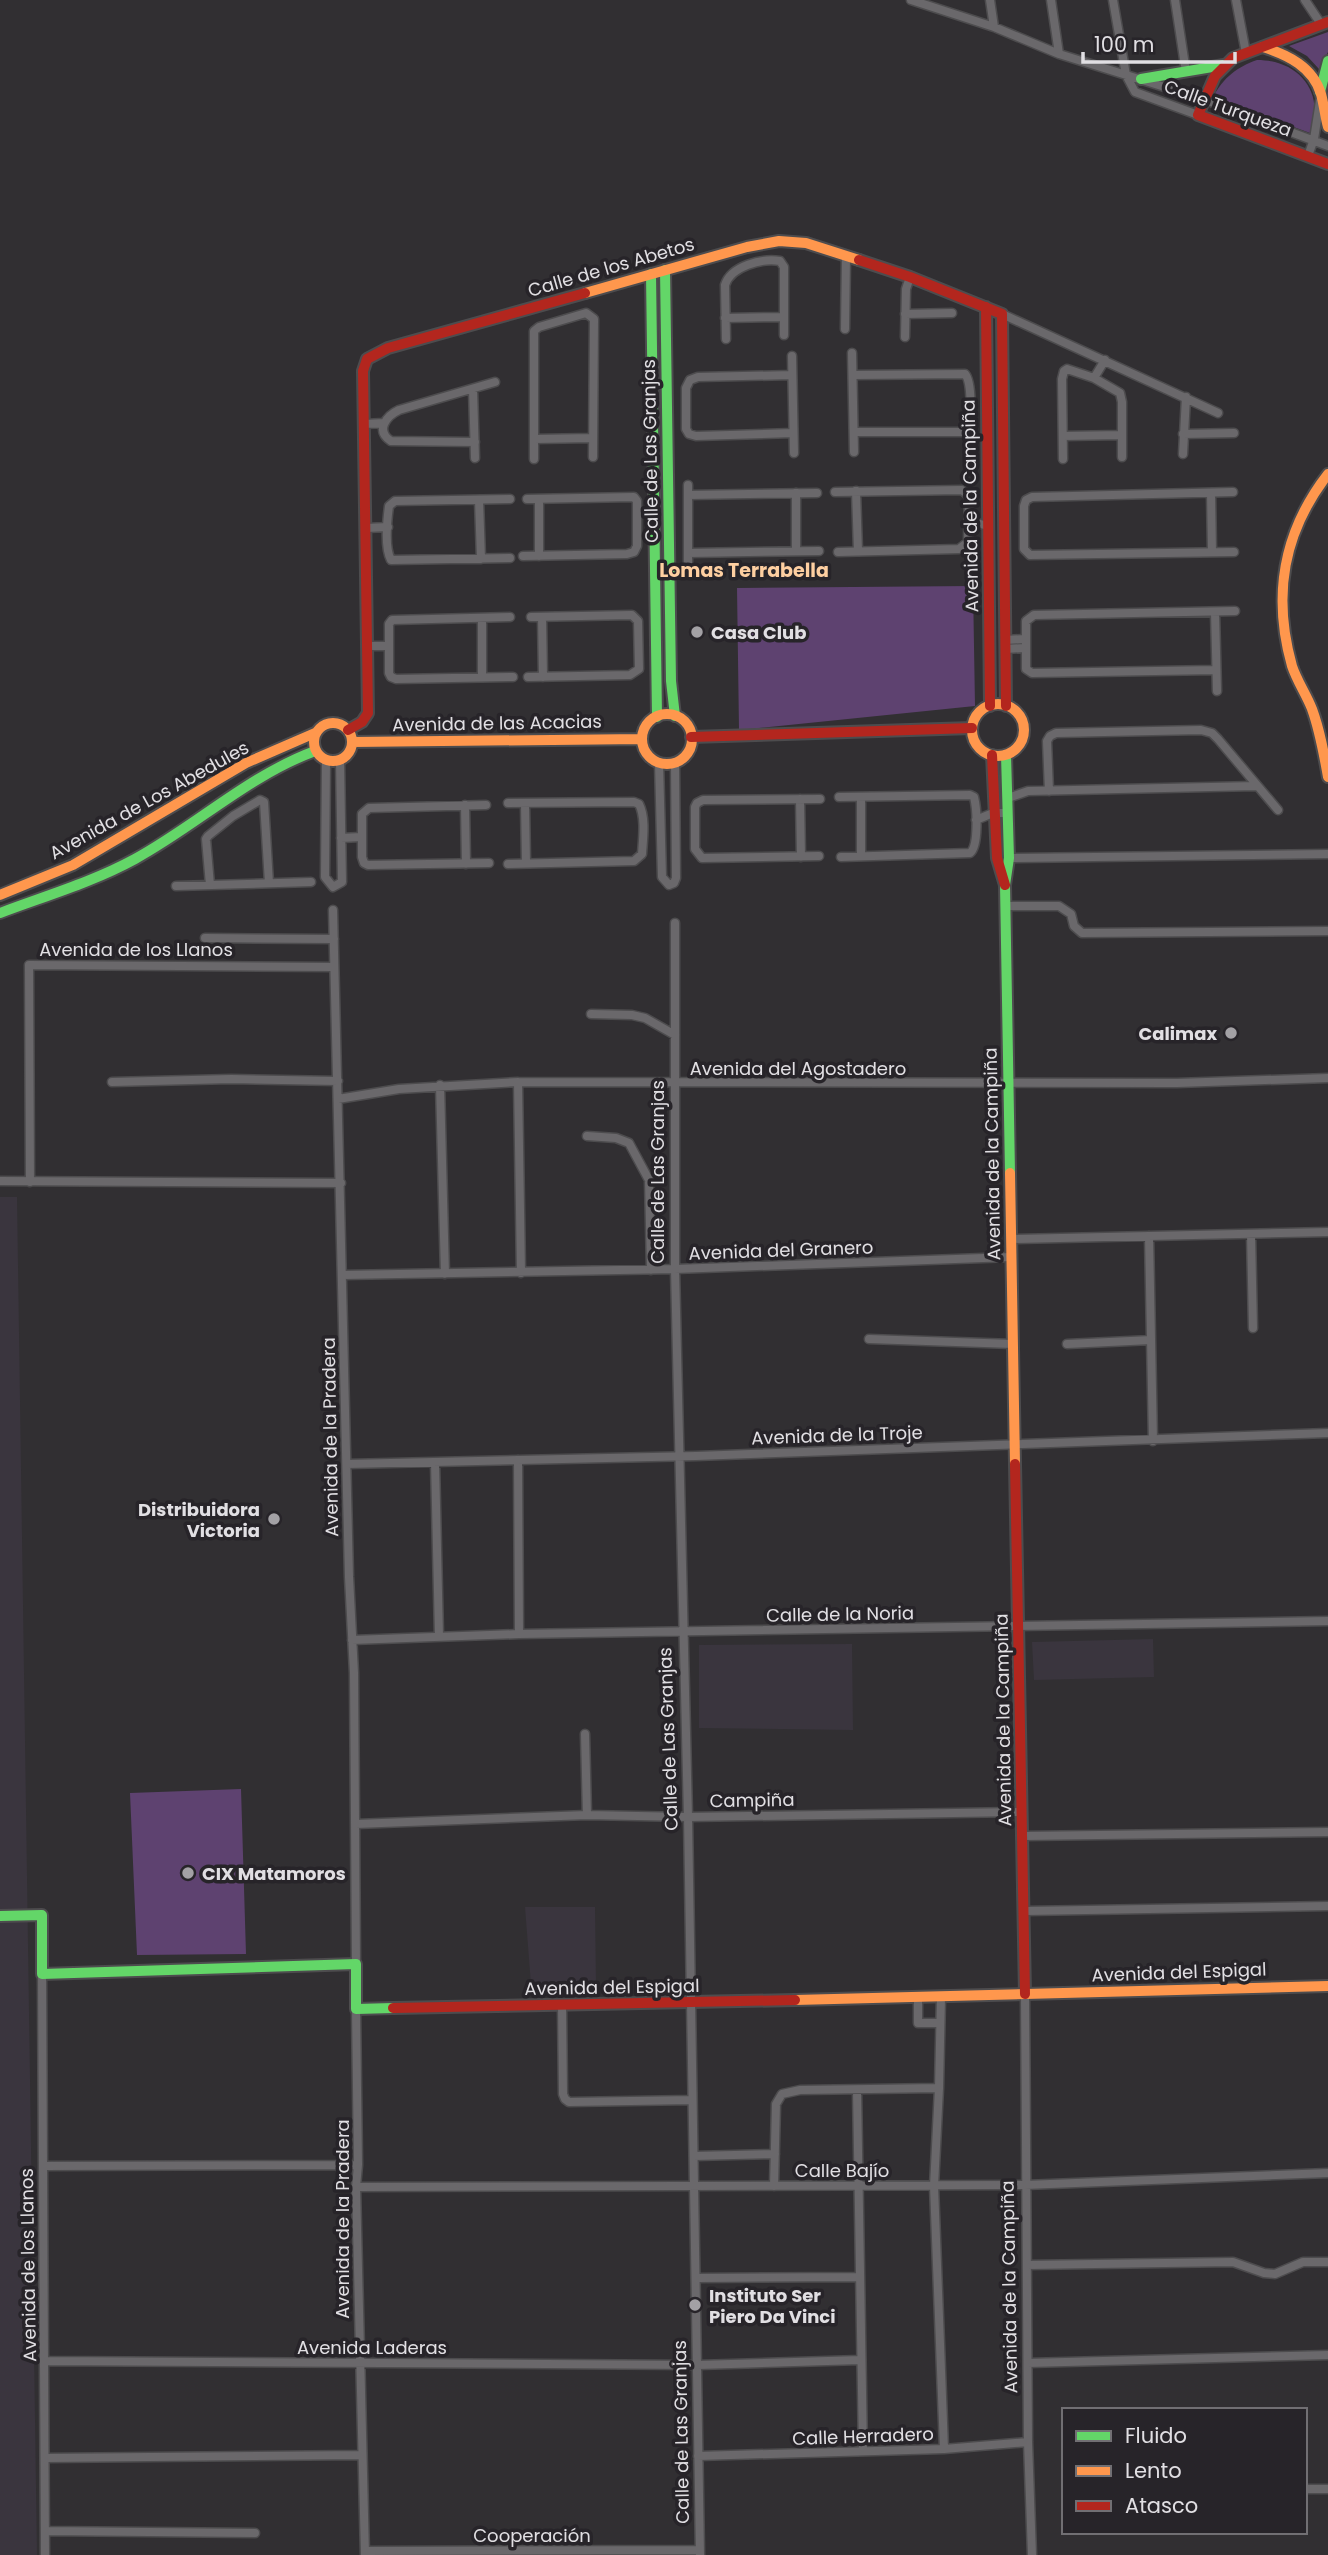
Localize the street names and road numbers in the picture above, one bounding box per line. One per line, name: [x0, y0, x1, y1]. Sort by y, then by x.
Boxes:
street label: Calle Turqueza: [1161, 73, 1295, 143]
street label: Calle de los Abetos: [525, 231, 697, 303]
street label: Calle de Las Granjas: [636, 359, 664, 543]
street label: Avenida de la Campiña: [956, 399, 984, 613]
street label: Avenida de las Acacias: [392, 709, 602, 737]
street label: Avenida de Los Abedules: [45, 735, 253, 865]
street label: Avenida de los Llanos: [39, 937, 233, 962]
street label: Avenida de la Campiña: [978, 1047, 1006, 1261]
street label: Avenida del Agostadero: [690, 1056, 906, 1081]
street label: Calle de Las Granjas: [645, 1080, 670, 1264]
street label: Avenida del Granero: [688, 1234, 874, 1266]
street label: Avenida de la Pradera: [316, 1337, 344, 1537]
street label: Avenida de la Troje: [751, 1420, 923, 1450]
street label: Calle de la Noria: [766, 1600, 914, 1628]
street label: Avenida de la Campiña: [989, 1613, 1017, 1827]
street label: Calle de Las Granjas: [652, 1647, 684, 1831]
street label: Campiña: [709, 1787, 795, 1813]
street label: Avenida del Espigal: [1091, 1956, 1267, 1988]
street label: Avenida del Espigal: [524, 1973, 700, 2001]
street label: Avenida de la Pradera: [330, 2119, 355, 2319]
street label: Calle Bajío: [795, 2158, 889, 2183]
street label: Avenida de los Llanos: [14, 2168, 42, 2362]
street label: Avenida de la Campiña: [995, 2180, 1023, 2394]
street label: Avenida Laderas: [297, 2335, 447, 2360]
street label: Calle de Las Granjas: [667, 2340, 695, 2524]
street label: Calle Herradero: [792, 2421, 934, 2451]
street label: Cooperación: [473, 2523, 591, 2548]

